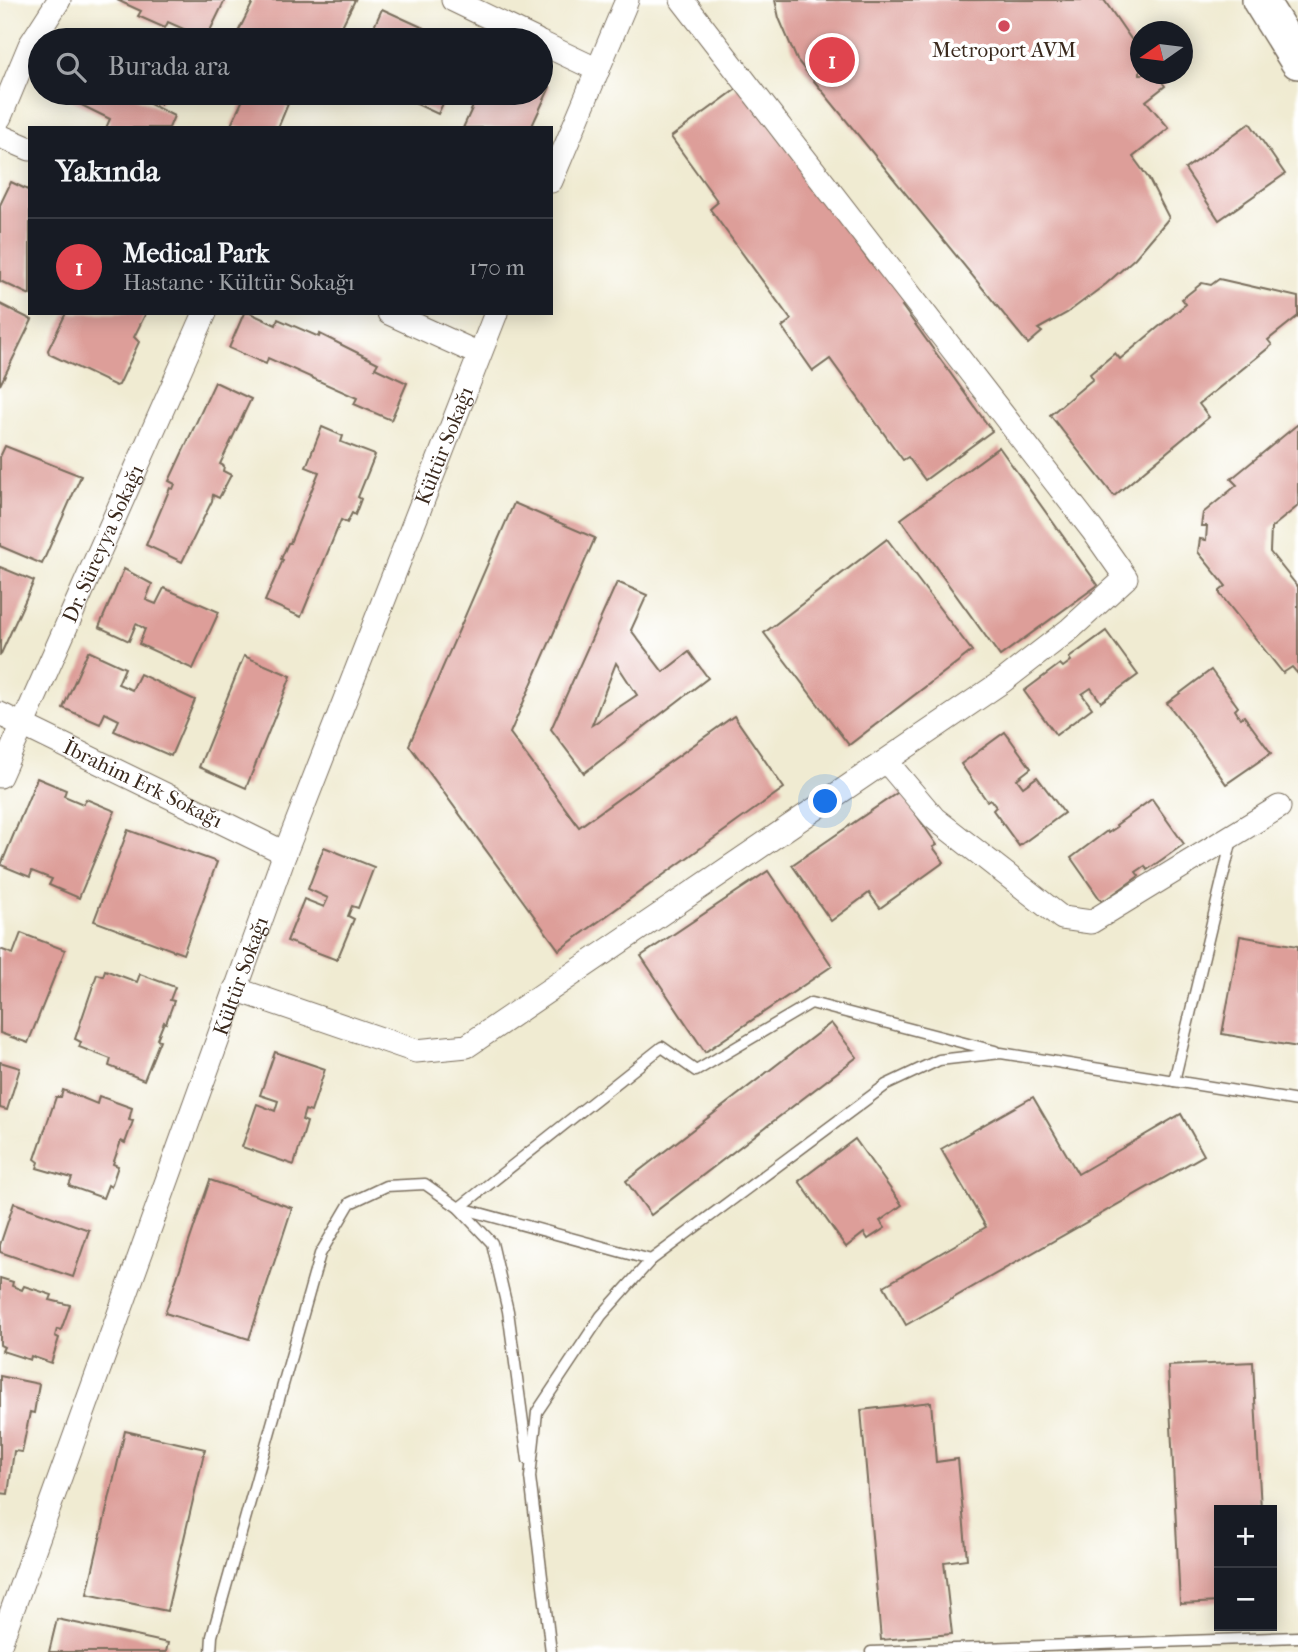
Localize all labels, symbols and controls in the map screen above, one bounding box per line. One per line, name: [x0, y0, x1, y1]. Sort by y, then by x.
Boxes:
marker: Metroport AVM: [996, 18, 1012, 34]
north arrow: [1130, 21, 1193, 84]
search box: [28, 28, 553, 105]
pin: 1: [809, 34, 855, 86]
place label: Metroport AVM: [932, 38, 1076, 62]
icon: search: [52, 48, 90, 86]
text: Burada ara: [108, 51, 230, 82]
text: Yakında: [56, 154, 160, 189]
text: Medical Park: [123, 238, 269, 269]
text: 1: [75, 254, 83, 281]
text: 170 m: [469, 254, 525, 281]
text: Hastane · Kültür Sokağı: [123, 269, 355, 296]
street label: Kültür Sokağı: [410, 383, 478, 508]
street label: Dr. Süreyya Sokağı: [57, 461, 148, 626]
street label: İbrahim Erk Sokağı: [59, 735, 226, 833]
your location: [808, 784, 842, 818]
street label: Kültür Sokağı: [208, 913, 273, 1039]
map controls: [1214, 1505, 1277, 1631]
button: +: [1214, 1505, 1277, 1568]
button: −: [1214, 1568, 1277, 1631]

